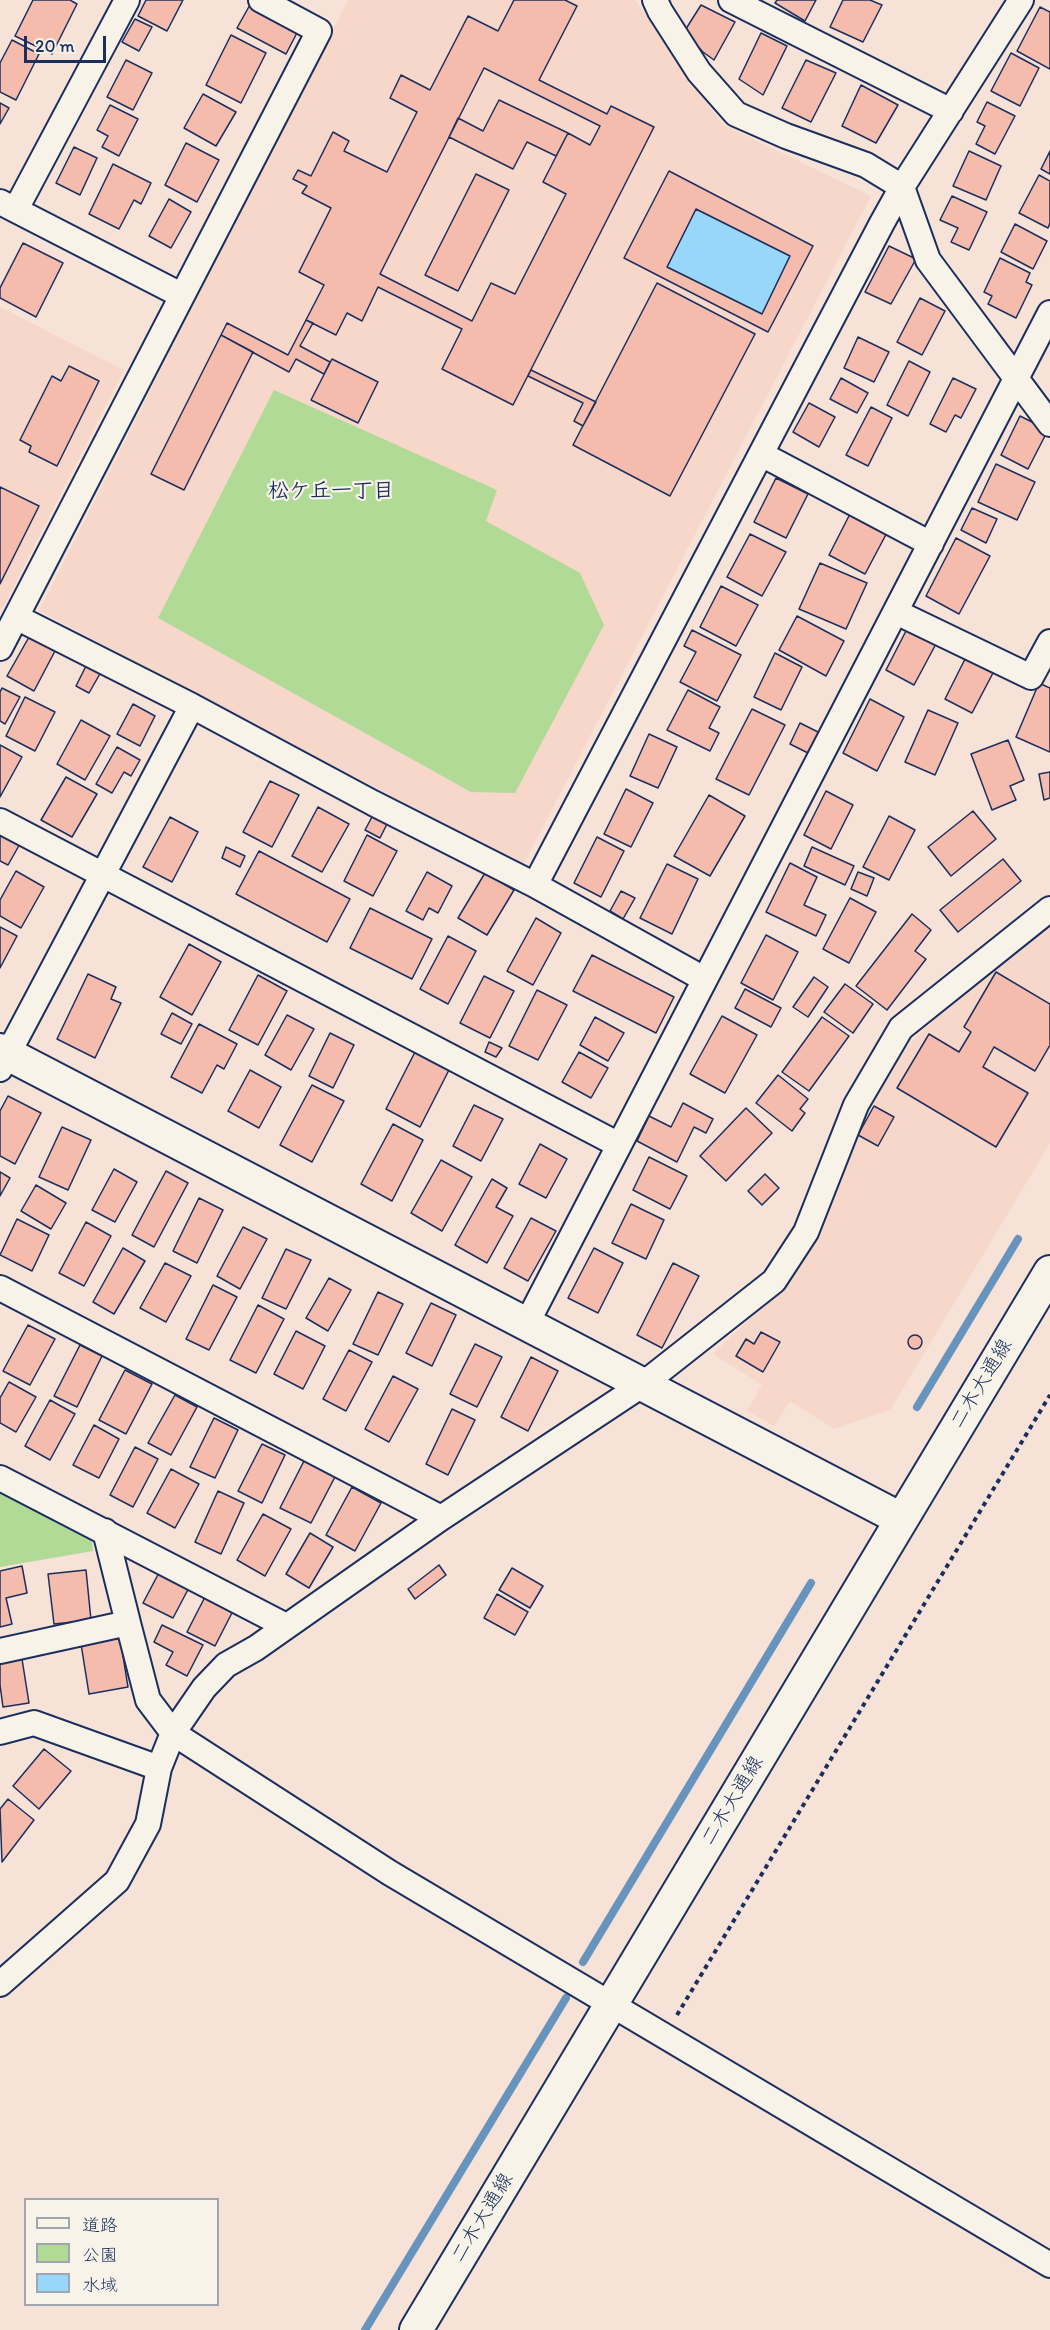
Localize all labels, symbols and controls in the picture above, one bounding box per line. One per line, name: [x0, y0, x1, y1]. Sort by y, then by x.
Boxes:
scale bar: [27, 24, 110, 62]
text: 20 m: [35, 35, 75, 57]
district label: 松ケ丘一丁目: [268, 479, 394, 505]
street label: 二木大通線: [946, 1335, 1018, 1433]
street label: 二木大通線: [697, 1752, 769, 1850]
street label: 二木大通線: [447, 2169, 519, 2267]
legend: [24, 2198, 219, 2306]
text: 道路: [82, 2214, 118, 2236]
text: 公園: [82, 2244, 118, 2266]
text: 水域: [82, 2274, 118, 2296]

